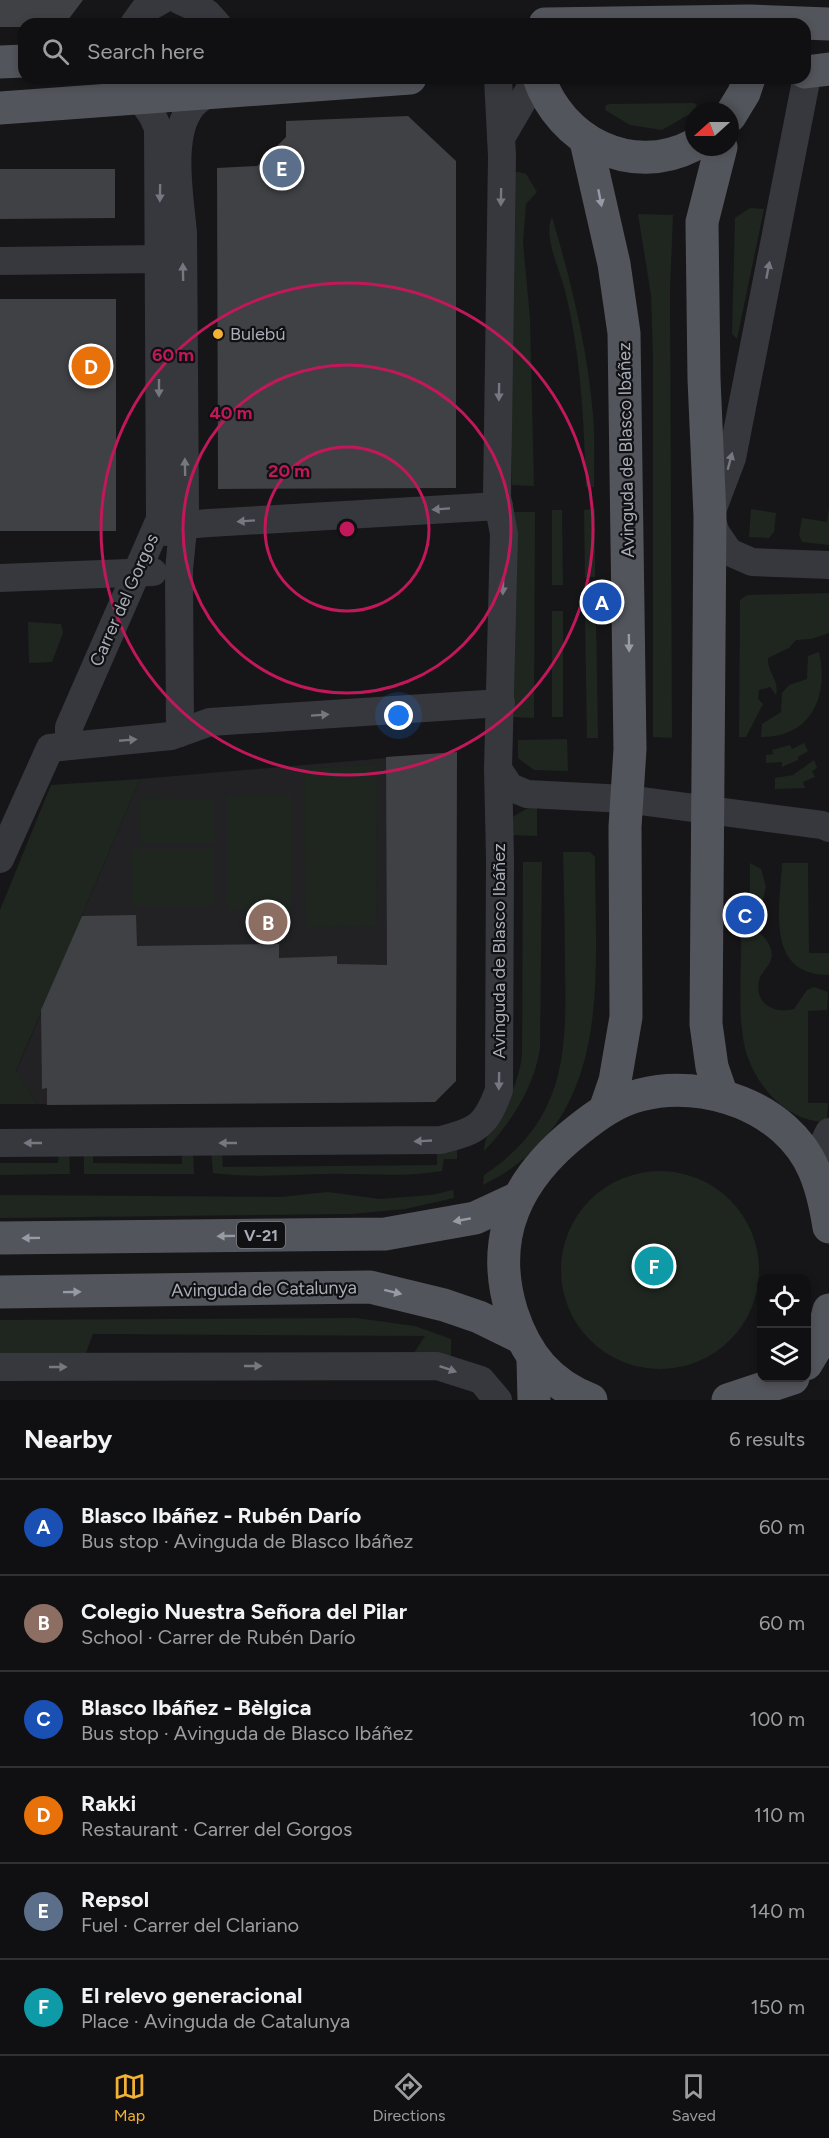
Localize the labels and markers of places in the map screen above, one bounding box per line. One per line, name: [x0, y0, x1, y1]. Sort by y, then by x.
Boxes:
pin: E: [262, 146, 302, 190]
place label: Bulebú: [230, 323, 285, 345]
marker: Bulebú: [211, 327, 225, 341]
pin: D: [72, 344, 110, 388]
centre of rings: [337, 519, 357, 539]
pin: A: [582, 580, 622, 624]
pin: C: [726, 892, 764, 938]
pin: B: [248, 900, 288, 944]
pin: F: [634, 1244, 674, 1288]

